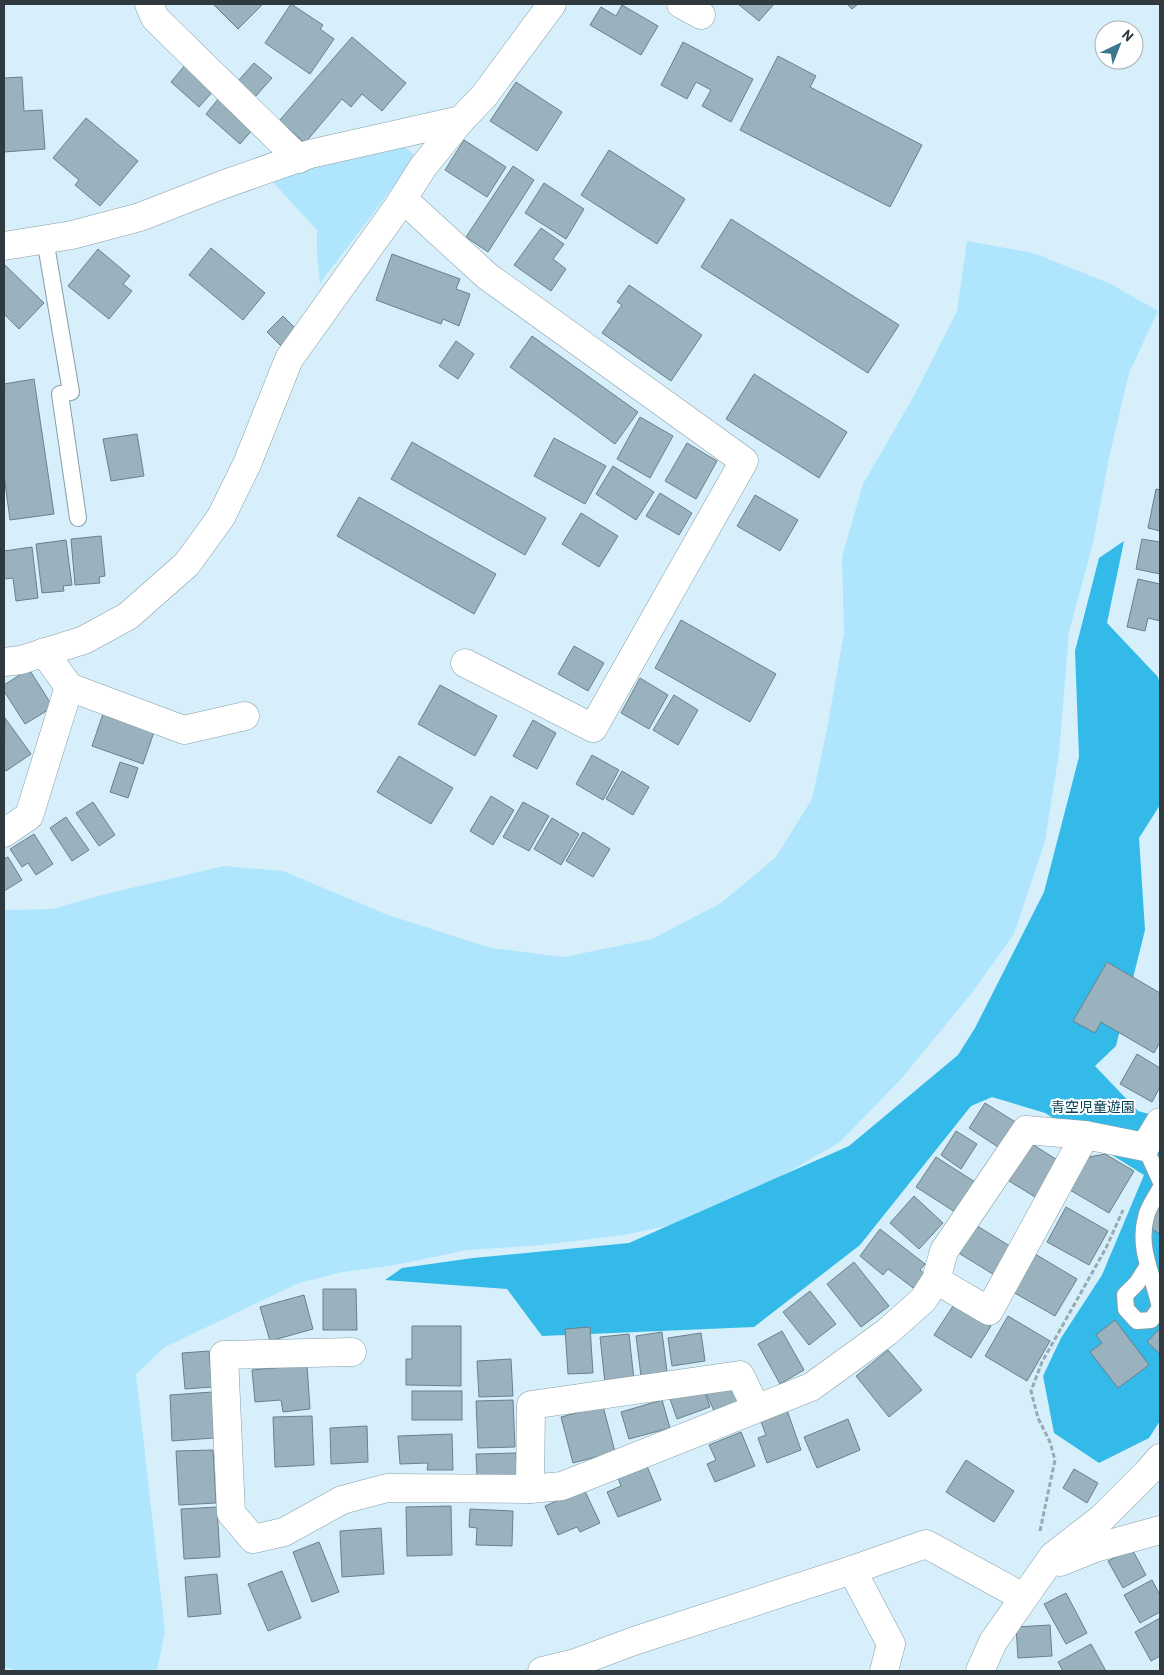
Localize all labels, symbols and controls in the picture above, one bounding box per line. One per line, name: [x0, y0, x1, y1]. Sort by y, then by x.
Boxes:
north arrow: [1094, 20, 1144, 70]
text: N: [1119, 26, 1137, 45]
park label: 青空児童遊園: [1051, 1098, 1135, 1115]

